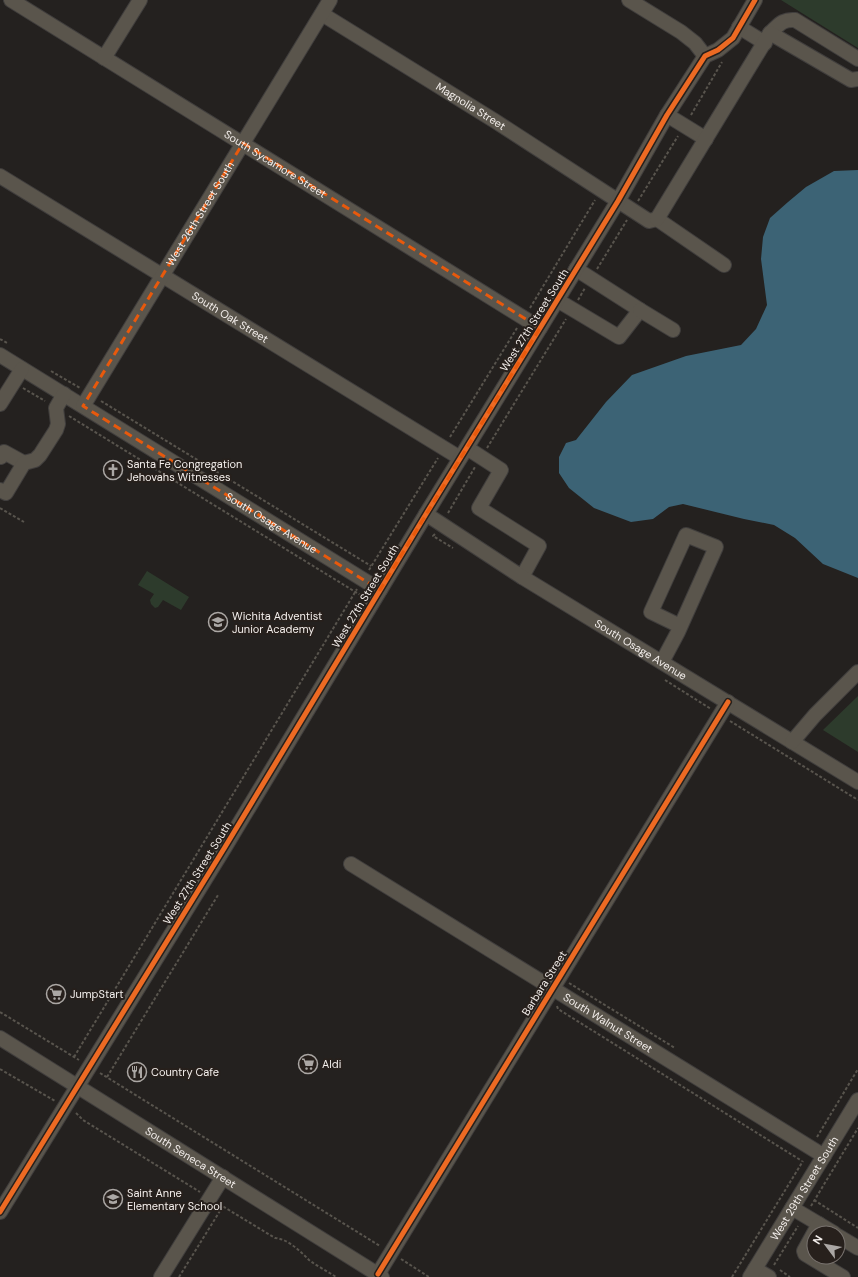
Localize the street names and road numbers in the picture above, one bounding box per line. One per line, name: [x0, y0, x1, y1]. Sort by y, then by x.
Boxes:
street label: Magnolia Street: [433, 79, 508, 133]
street label: South Sycamore Street: [222, 127, 329, 201]
street label: West 26th Street South: [163, 159, 237, 269]
street label: West 27th Street South: [497, 266, 571, 374]
street label: South Oak Street: [189, 288, 271, 346]
street label: South Osage Avenue: [223, 489, 320, 556]
street label: West 27th Street South: [329, 542, 401, 650]
street label: South Osage Avenue: [592, 616, 689, 683]
street label: West 27th Street South: [160, 819, 234, 927]
street label: Barbara Street: [519, 948, 569, 1018]
street label: South Walnut Street: [561, 990, 655, 1056]
street label: South Seneca Street: [143, 1124, 239, 1191]
street label: West 29th Street South: [767, 1134, 841, 1243]

